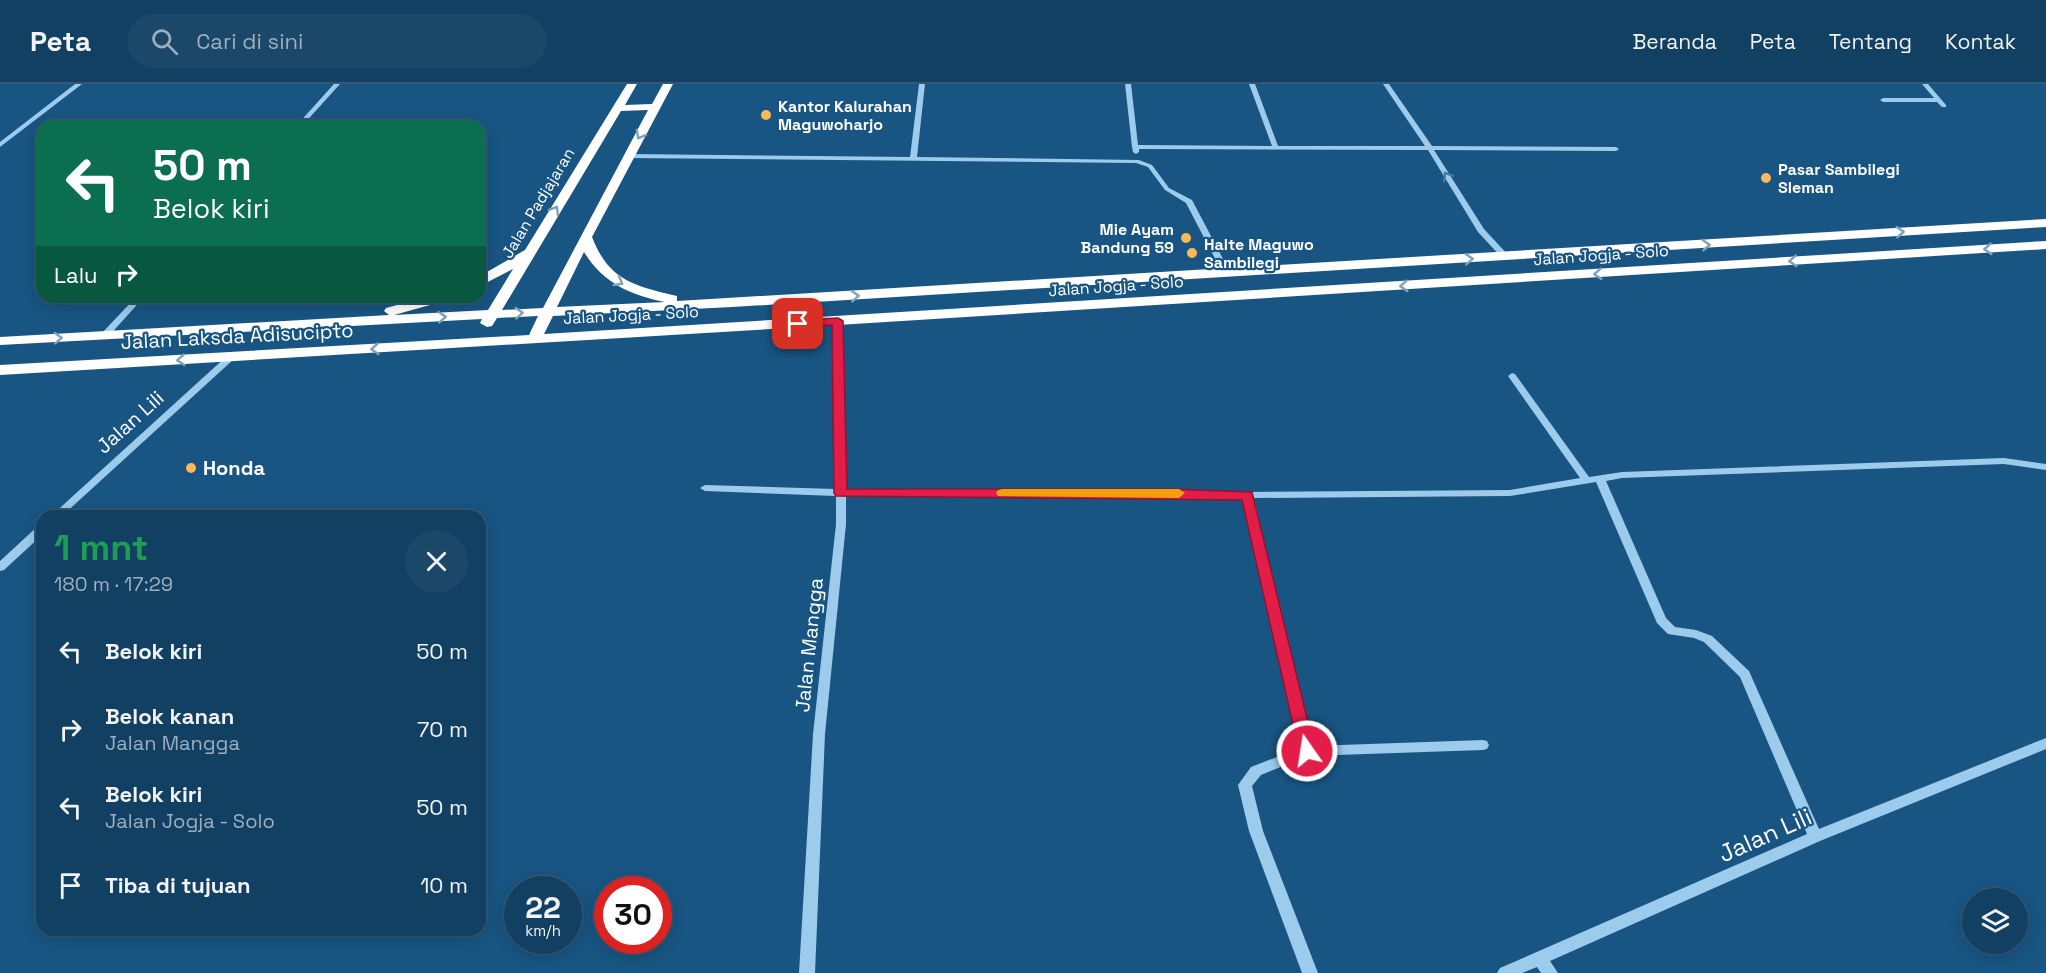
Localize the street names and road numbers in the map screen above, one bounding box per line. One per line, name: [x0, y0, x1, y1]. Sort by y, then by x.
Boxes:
street label: Jalan Padjajaran: [497, 144, 579, 262]
street label: Jalan Jogja - Solo: [1533, 240, 1669, 270]
street label: Jalan Jogja - Solo: [1048, 271, 1184, 301]
street label: Jalan Jogja - Solo: [563, 301, 699, 329]
street label: Jalan Laksda Adisucipto: [120, 317, 354, 355]
street label: Jalan Lili: [91, 385, 169, 459]
street label: Jalan Mangga: [789, 577, 829, 713]
street label: Jalan Lili: [1714, 801, 1816, 869]

